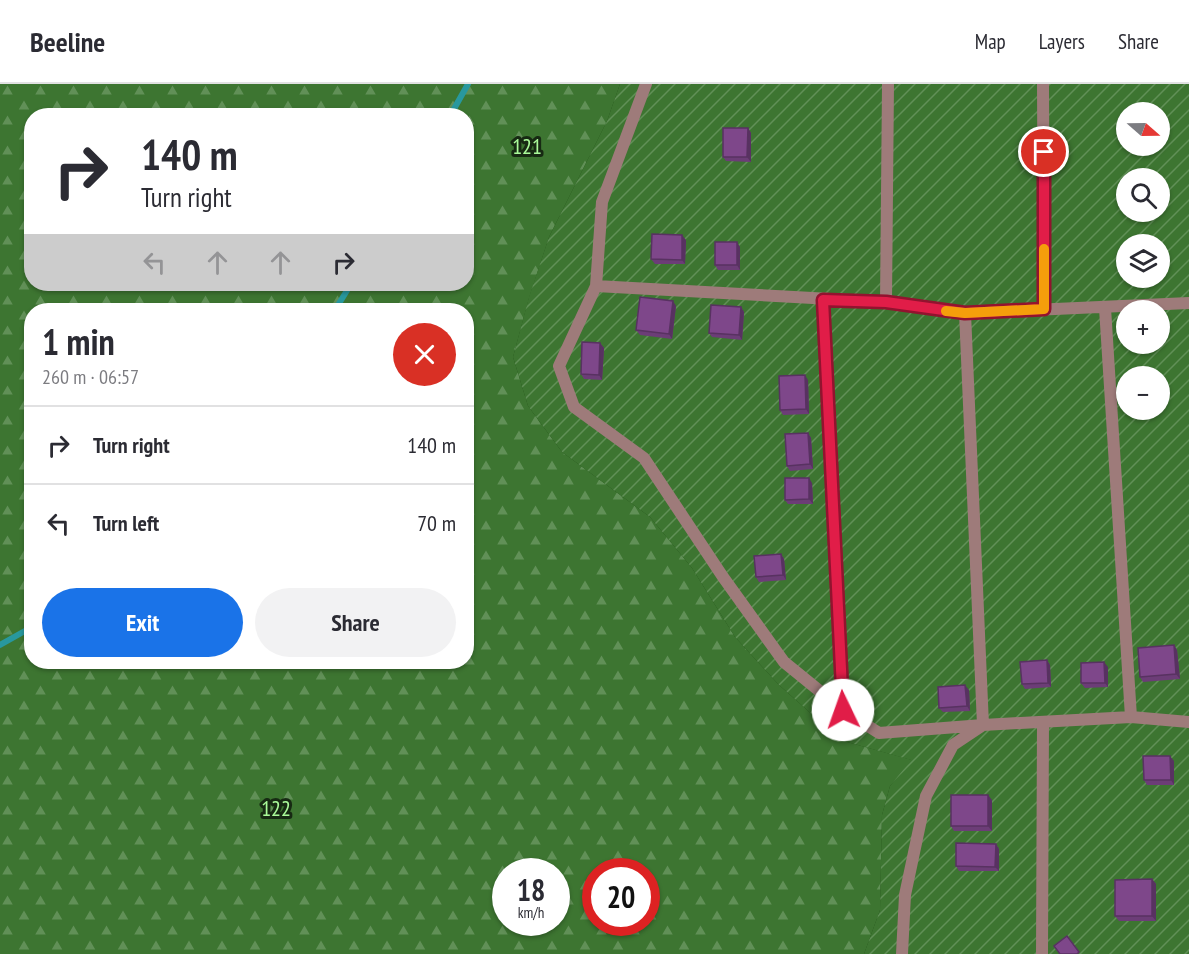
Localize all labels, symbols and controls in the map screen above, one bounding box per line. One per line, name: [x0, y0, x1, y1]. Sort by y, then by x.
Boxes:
text: Beeline: [30, 23, 105, 60]
text: Map: [975, 28, 1006, 55]
text: Layers: [1039, 28, 1085, 55]
text: Share: [1118, 28, 1159, 55]
north arrow: [1116, 102, 1170, 156]
map controls: [1116, 102, 1170, 420]
pin: [1018, 126, 1069, 177]
text: 140 m: [141, 127, 238, 182]
icon: right: [42, 132, 120, 210]
park label: 121: [512, 132, 542, 160]
icon: arrive: [1027, 135, 1060, 168]
button: search: [1116, 168, 1170, 222]
text: Turn right: [141, 180, 232, 214]
button: layers: [1116, 234, 1170, 288]
icon: left: [138, 246, 171, 279]
icon: ahead: [201, 246, 234, 279]
icon: ahead: [264, 246, 297, 279]
icon: right: [327, 246, 360, 279]
button: +: [1116, 300, 1170, 354]
text: 1 min: [42, 318, 115, 365]
button: close: [393, 323, 456, 386]
text: 260 m · 06:57: [42, 364, 139, 390]
button: −: [1116, 366, 1170, 420]
icon: right: [42, 429, 75, 462]
text: Turn right: [93, 431, 170, 459]
text: 140 m: [407, 431, 456, 459]
icon: left: [42, 507, 75, 540]
text: Turn left: [93, 509, 159, 537]
text: 70 m: [417, 509, 456, 537]
button: Exit: [42, 588, 243, 657]
button: Share: [255, 588, 456, 657]
position arrow: [811, 678, 875, 742]
park label: 122: [261, 794, 291, 822]
speed limit sign: 20: [582, 858, 660, 936]
text: 18: [517, 870, 545, 909]
text: km/h: [518, 903, 544, 922]

